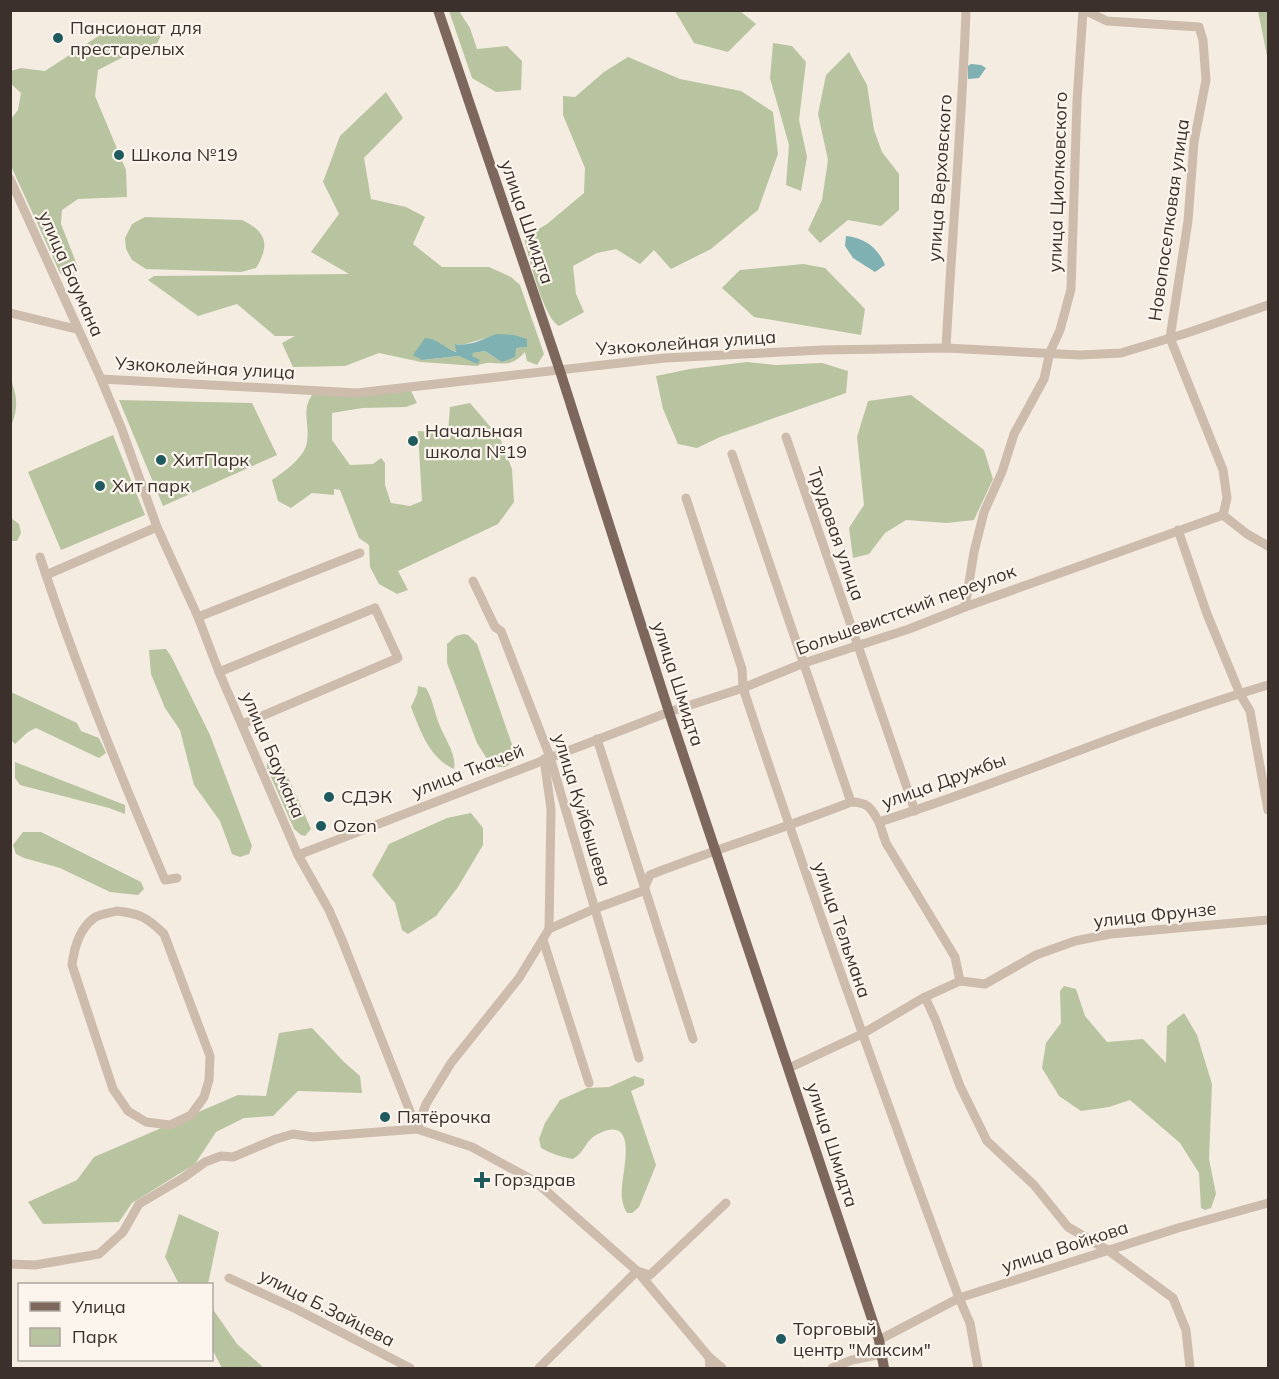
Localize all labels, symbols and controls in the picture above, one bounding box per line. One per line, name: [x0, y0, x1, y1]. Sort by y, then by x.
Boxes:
place label: Пансионат для престарелых: [70, 16, 202, 60]
marker: Пансионат для престарелых: [51, 31, 65, 45]
street label: улица Циолковского: [1043, 91, 1072, 273]
street label: улица Верховского: [922, 93, 957, 263]
street label: Новопоселковая улица: [1143, 117, 1194, 322]
place label: Школа №19: [131, 143, 238, 166]
marker: Школа №19: [112, 148, 126, 162]
street label: улица Шмидта: [496, 157, 559, 287]
street label: улица Баумана: [34, 207, 109, 340]
street label: Узкоколейная улица: [594, 325, 777, 360]
street label: Узкоколейная улица: [113, 351, 296, 384]
place label: Начальная школа №19: [425, 419, 527, 463]
marker: Начальная школа №19: [406, 434, 420, 448]
place label: ХитПарк: [173, 448, 249, 471]
marker: ХитПарк: [154, 453, 168, 467]
street label: Трудовая улица: [803, 464, 870, 603]
place label: Хит парк: [112, 474, 190, 497]
marker: Хит парк: [93, 479, 107, 493]
street label: Большевистский переулок: [793, 559, 1019, 660]
street label: улица Шмидта: [648, 619, 709, 749]
street label: улица Баумана: [237, 688, 310, 821]
street label: улица Куйбышева: [548, 731, 617, 889]
street label: улица Ткачей: [409, 739, 527, 802]
street label: улица Дружбы: [879, 747, 1009, 814]
place label: СДЭК: [341, 785, 392, 808]
marker: СДЭК: [322, 790, 336, 804]
place label: Ozon: [333, 814, 377, 837]
marker: Ozon: [314, 819, 328, 833]
street label: улица Тельмана: [808, 859, 876, 1001]
street label: улица Фрунзе: [1092, 897, 1217, 932]
street label: улица Шмидта: [802, 1080, 863, 1210]
place label: Пятёрочка: [397, 1105, 491, 1128]
marker: Пятёрочка: [378, 1110, 392, 1124]
place label: Горздрав: [494, 1168, 576, 1191]
marker: Горздрав: [475, 1173, 489, 1187]
street label: улица Войкова: [999, 1215, 1131, 1278]
street label: улица Б.Зайцева: [256, 1264, 399, 1352]
legend: [18, 1283, 213, 1361]
text: Улица: [71, 1295, 126, 1318]
place label: Торговый центр "Максим": [793, 1317, 931, 1361]
text: Парк: [72, 1325, 118, 1348]
marker: Торговый центр "Максим": [774, 1332, 788, 1346]

